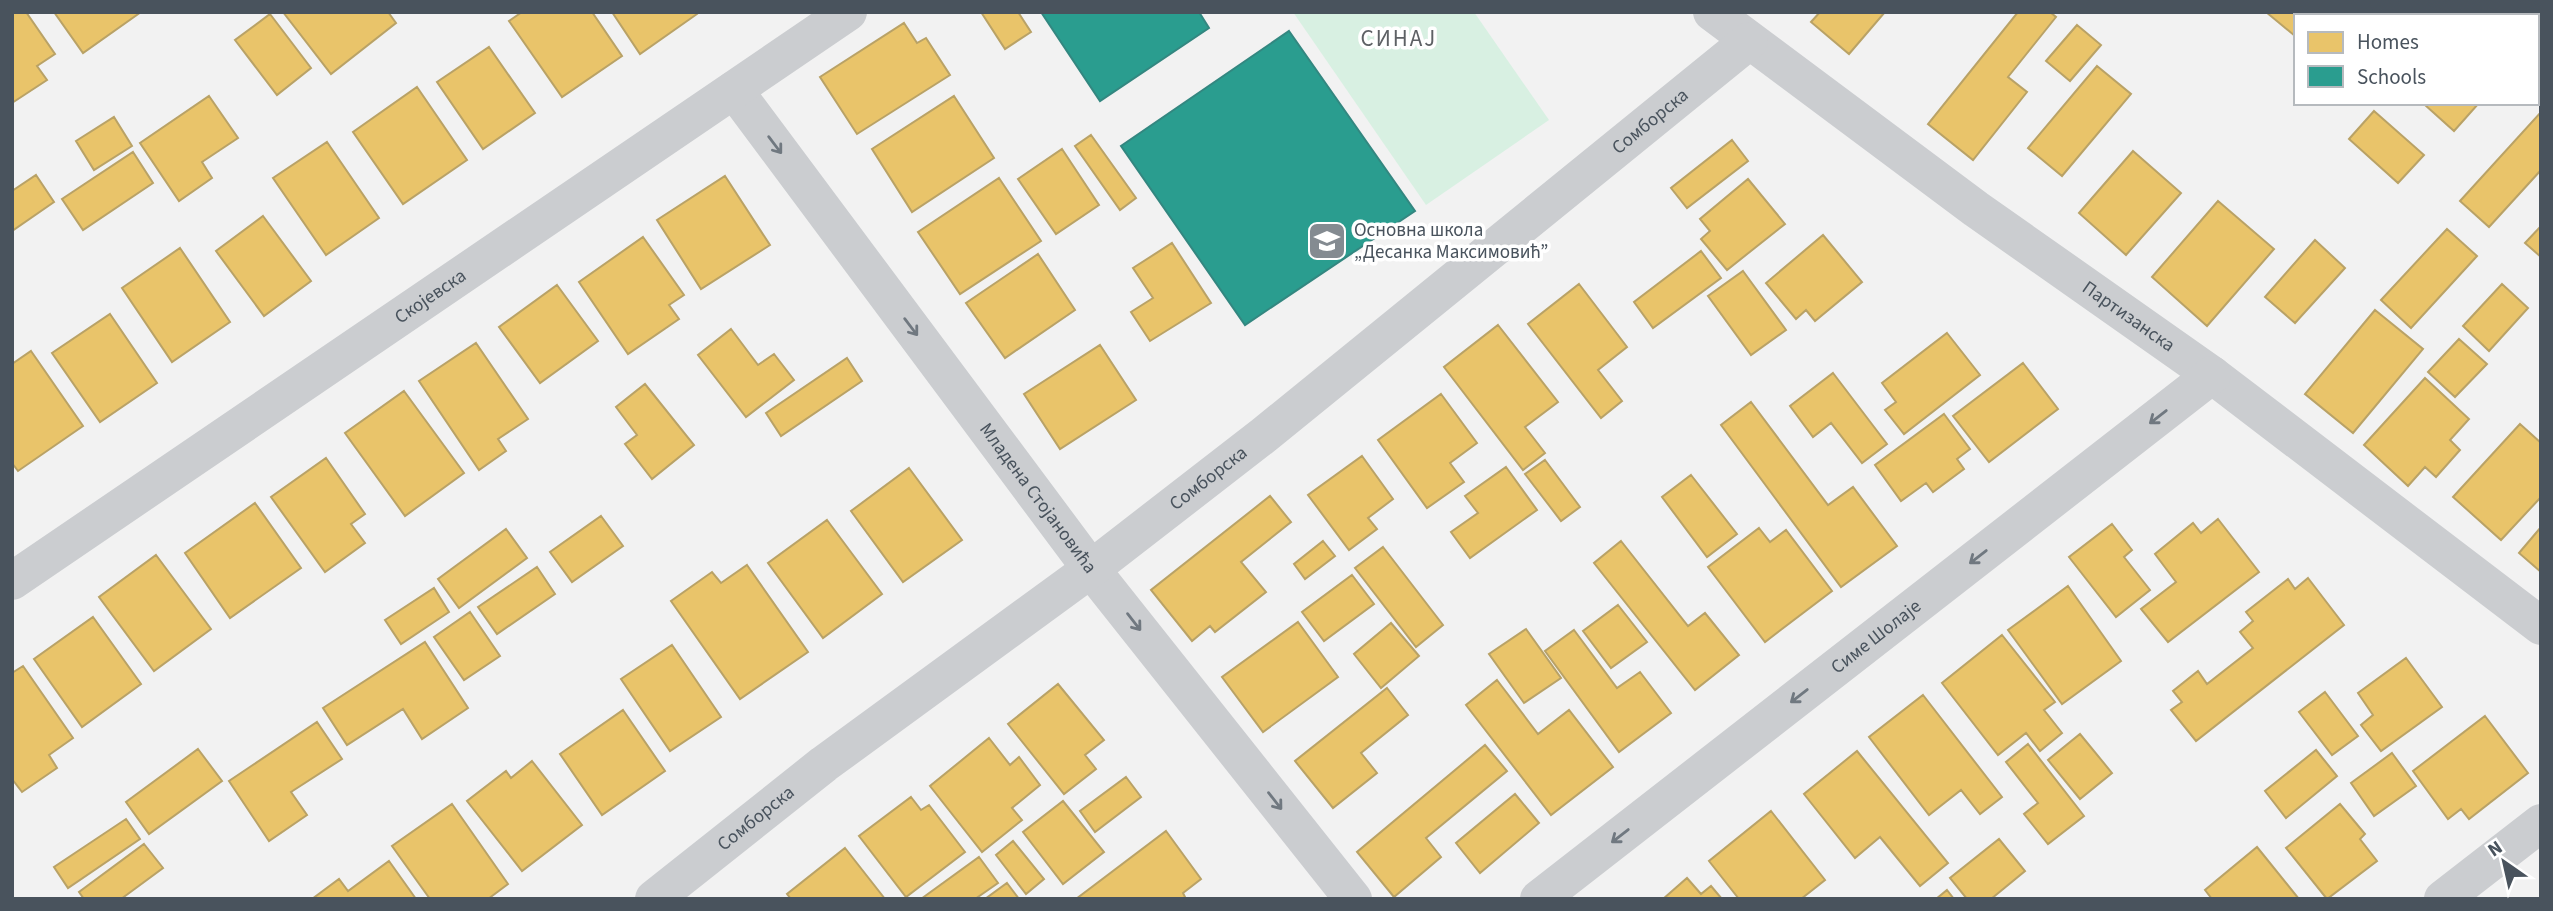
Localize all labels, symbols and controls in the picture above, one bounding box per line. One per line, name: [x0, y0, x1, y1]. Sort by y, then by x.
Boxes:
legend: [2294, 14, 2539, 105]
district label: СИНАЈ: [1361, 22, 1437, 55]
text: Homes: [2357, 27, 2419, 57]
text: Schools: [2357, 62, 2426, 92]
street label: Сомборска: [1606, 82, 1694, 161]
one-way arrow: [767, 135, 782, 153]
place label: Основна школа „Десанка Максимовић”: [1354, 217, 1548, 266]
school or university icon: Основна школа „Десанка Максимовић”: [1306, 220, 1348, 262]
street label: Скојевска: [389, 262, 472, 330]
street label: Партизанска: [2077, 274, 2181, 358]
one-way arrow: [903, 317, 918, 336]
one-way arrow: [2149, 409, 2168, 424]
street label: Младена Стојановића: [973, 417, 1103, 579]
street label: Сомборска: [1164, 439, 1253, 517]
one-way arrow: [1970, 549, 1988, 564]
street label: Симе Шолаје: [1825, 593, 1927, 680]
one-way arrow: [1126, 613, 1141, 631]
one-way arrow: [1790, 689, 1809, 704]
street label: Сомборска: [711, 779, 800, 857]
one-way arrow: [1268, 791, 1283, 809]
north arrow: [2469, 827, 2539, 897]
one-way arrow: [1611, 829, 1629, 844]
text: N: [2483, 834, 2508, 864]

